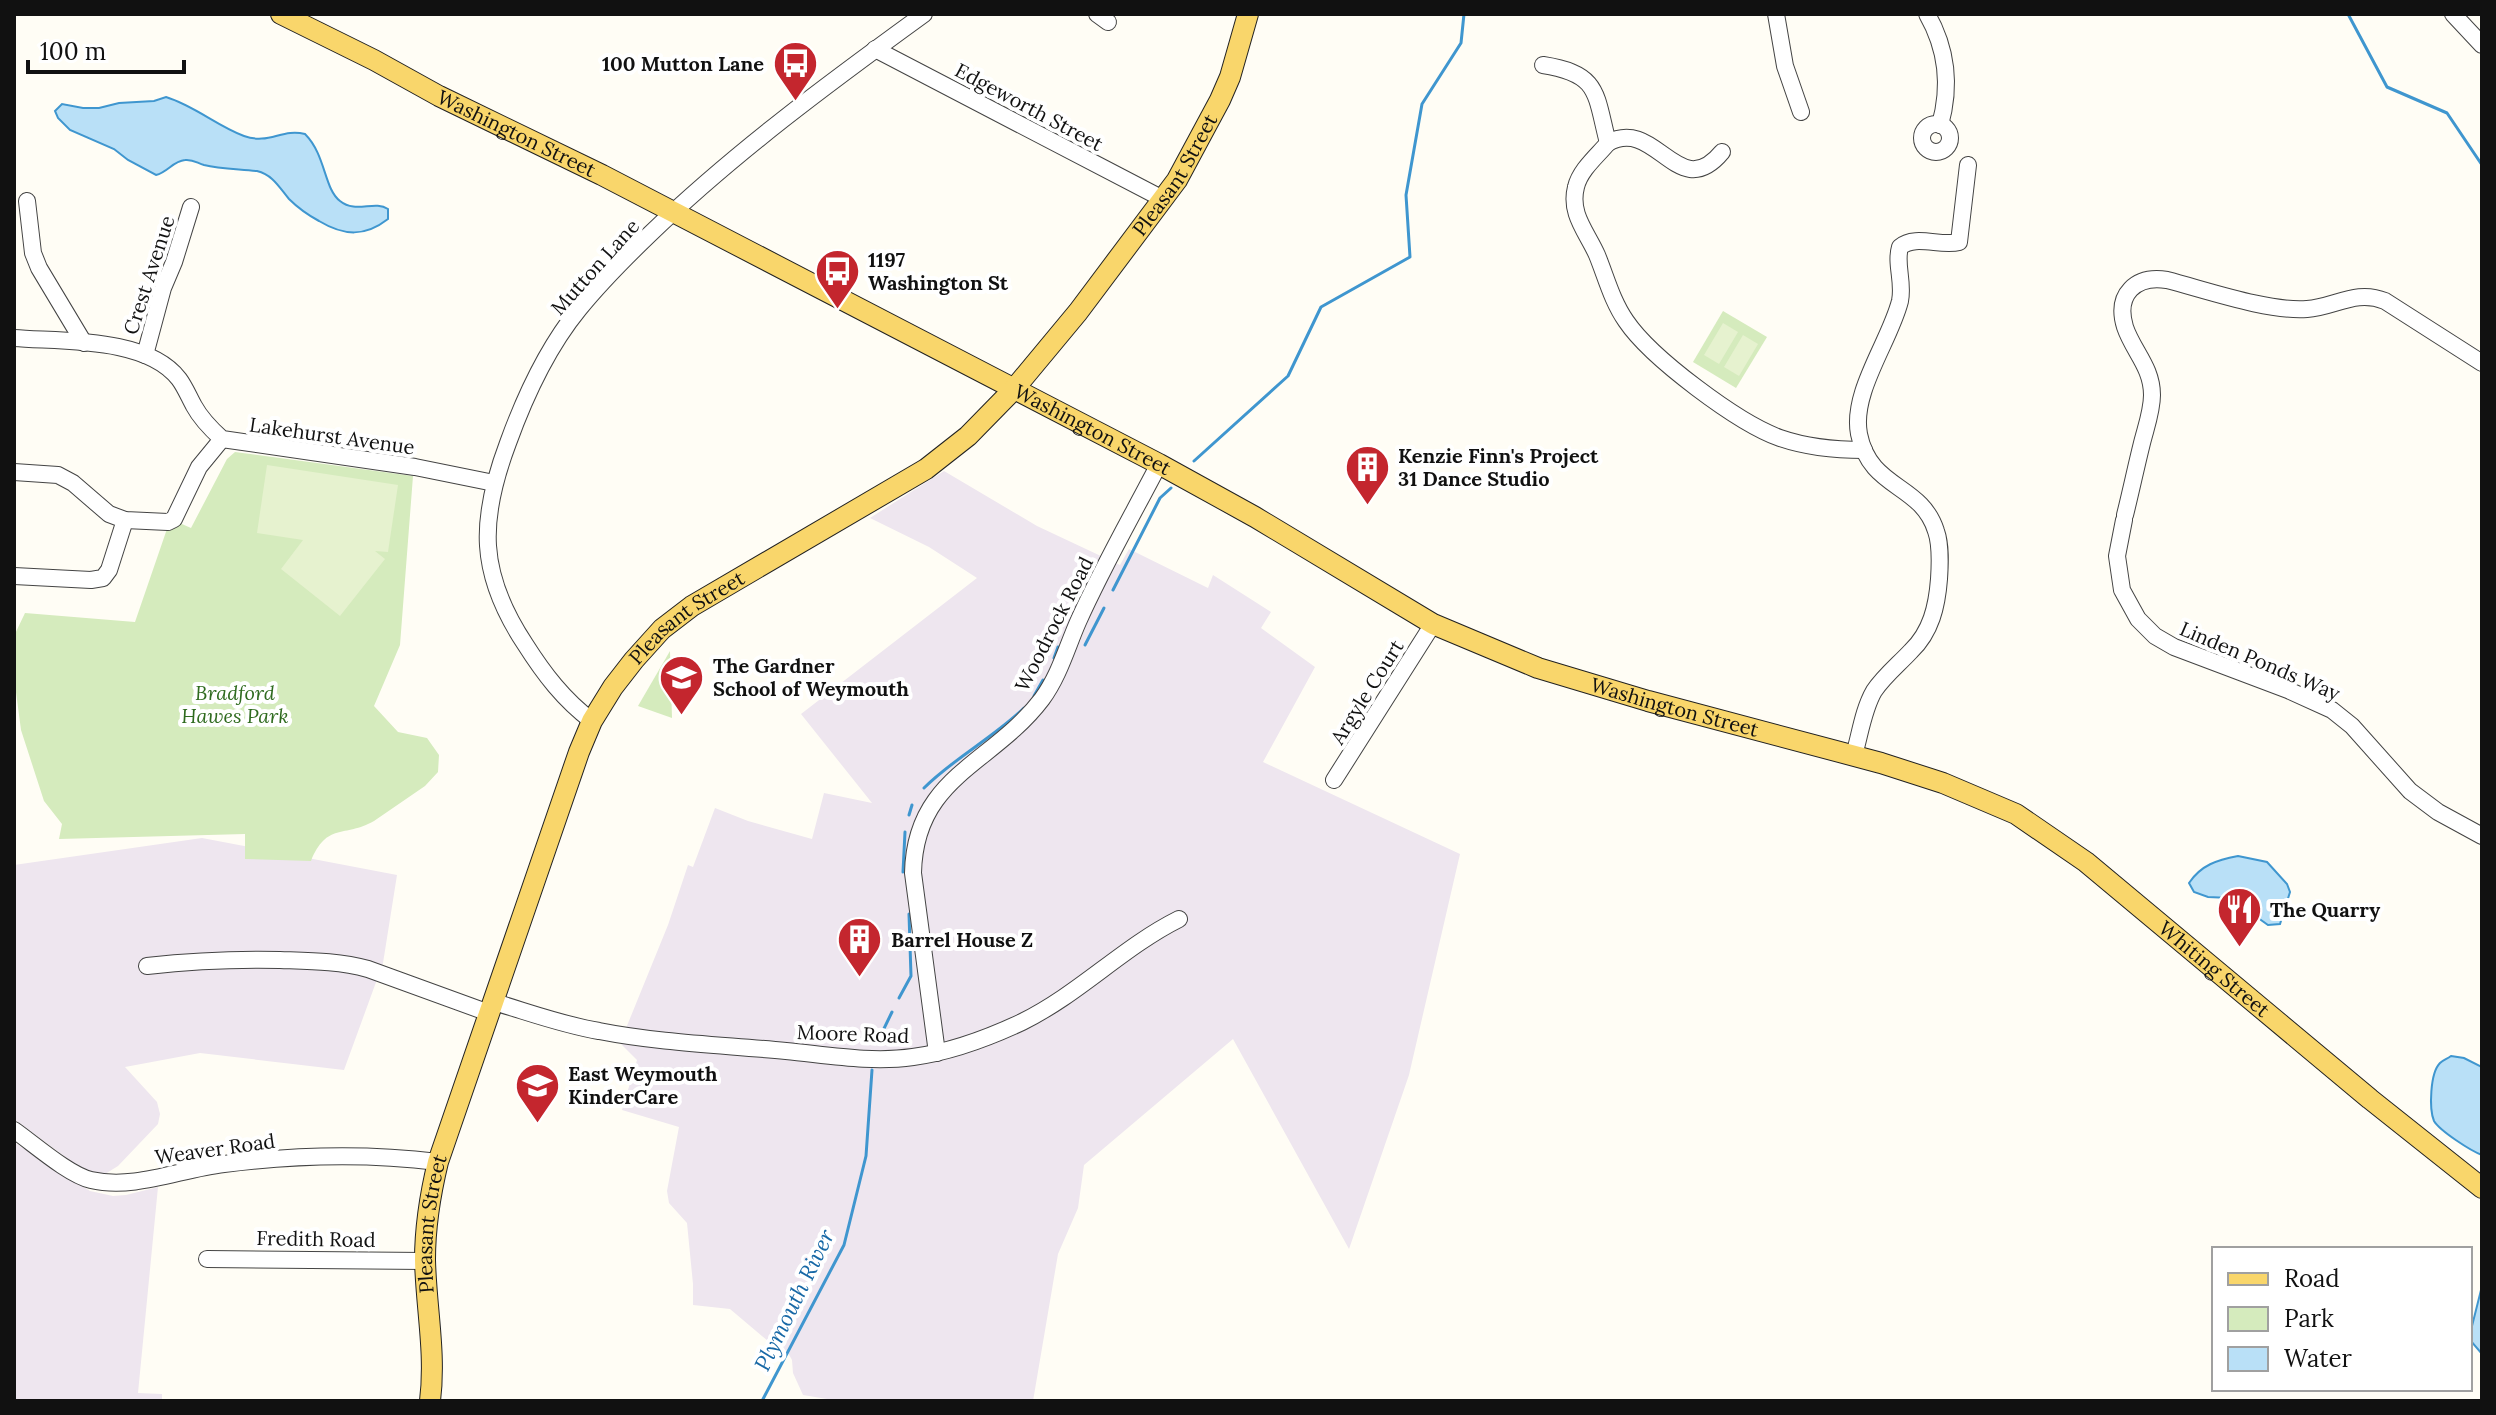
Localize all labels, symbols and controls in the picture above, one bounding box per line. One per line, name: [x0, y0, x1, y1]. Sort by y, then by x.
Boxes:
scale bar: [28, 24, 184, 74]
text: 100 m: [40, 36, 106, 67]
bus stop icon: 100 Mutton Lane: [771, 40, 819, 103]
place label: 100 Mutton Lane: [602, 51, 764, 76]
street label: Edgeworth Street: [951, 57, 1108, 156]
street label: Washington Street: [433, 84, 600, 182]
street label: Pleasant Street: [1127, 109, 1222, 241]
street label: Crest Avenue: [118, 212, 180, 337]
street label: Mutton Lane: [545, 213, 644, 320]
bus stop icon: 1197 Washington St: [813, 247, 861, 310]
place label: 1197 Washington St: [868, 247, 1009, 295]
street label: Washington Street: [1010, 378, 1176, 480]
street label: Lakehurst Avenue: [248, 412, 416, 459]
building icon: Kenzie Finn's Project 31 Dance Studio: [1343, 443, 1391, 506]
place label: Kenzie Finn's Project 31 Dance Studio: [1398, 443, 1599, 491]
street label: Woodrock Road: [1009, 552, 1098, 695]
street label: Pleasant Street: [623, 565, 749, 669]
street label: Linden Ponds Way: [2176, 616, 2344, 706]
street label: Argyle Court: [1324, 635, 1409, 750]
school or university icon: The Gardner School of Weymouth: [658, 653, 706, 716]
place label: The Gardner School of Weymouth: [713, 653, 910, 701]
street label: Washington Street: [1588, 672, 1762, 742]
park label: Bradford Hawes Park: [181, 680, 289, 728]
restaurant icon: The Quarry: [2215, 886, 2263, 949]
place label: The Quarry: [2270, 897, 2380, 922]
street label: Whiting Street: [2154, 915, 2275, 1022]
building icon: Barrel House Z: [836, 916, 884, 979]
place label: Barrel House Z: [891, 927, 1033, 952]
street label: Moore Road: [796, 1019, 910, 1048]
school or university icon: East Weymouth KinderCare: [513, 1061, 561, 1124]
place label: East Weymouth KinderCare: [568, 1061, 718, 1109]
street label: Weaver Road: [153, 1128, 277, 1169]
street label: Pleasant Street: [412, 1150, 452, 1294]
water label: Plymouth River: [748, 1224, 841, 1375]
street label: Fredith Road: [256, 1225, 376, 1252]
legend: [2212, 1247, 2472, 1391]
text: Road: [2284, 1263, 2340, 1294]
text: Park: [2284, 1303, 2334, 1334]
text: Water: [2284, 1343, 2352, 1374]

